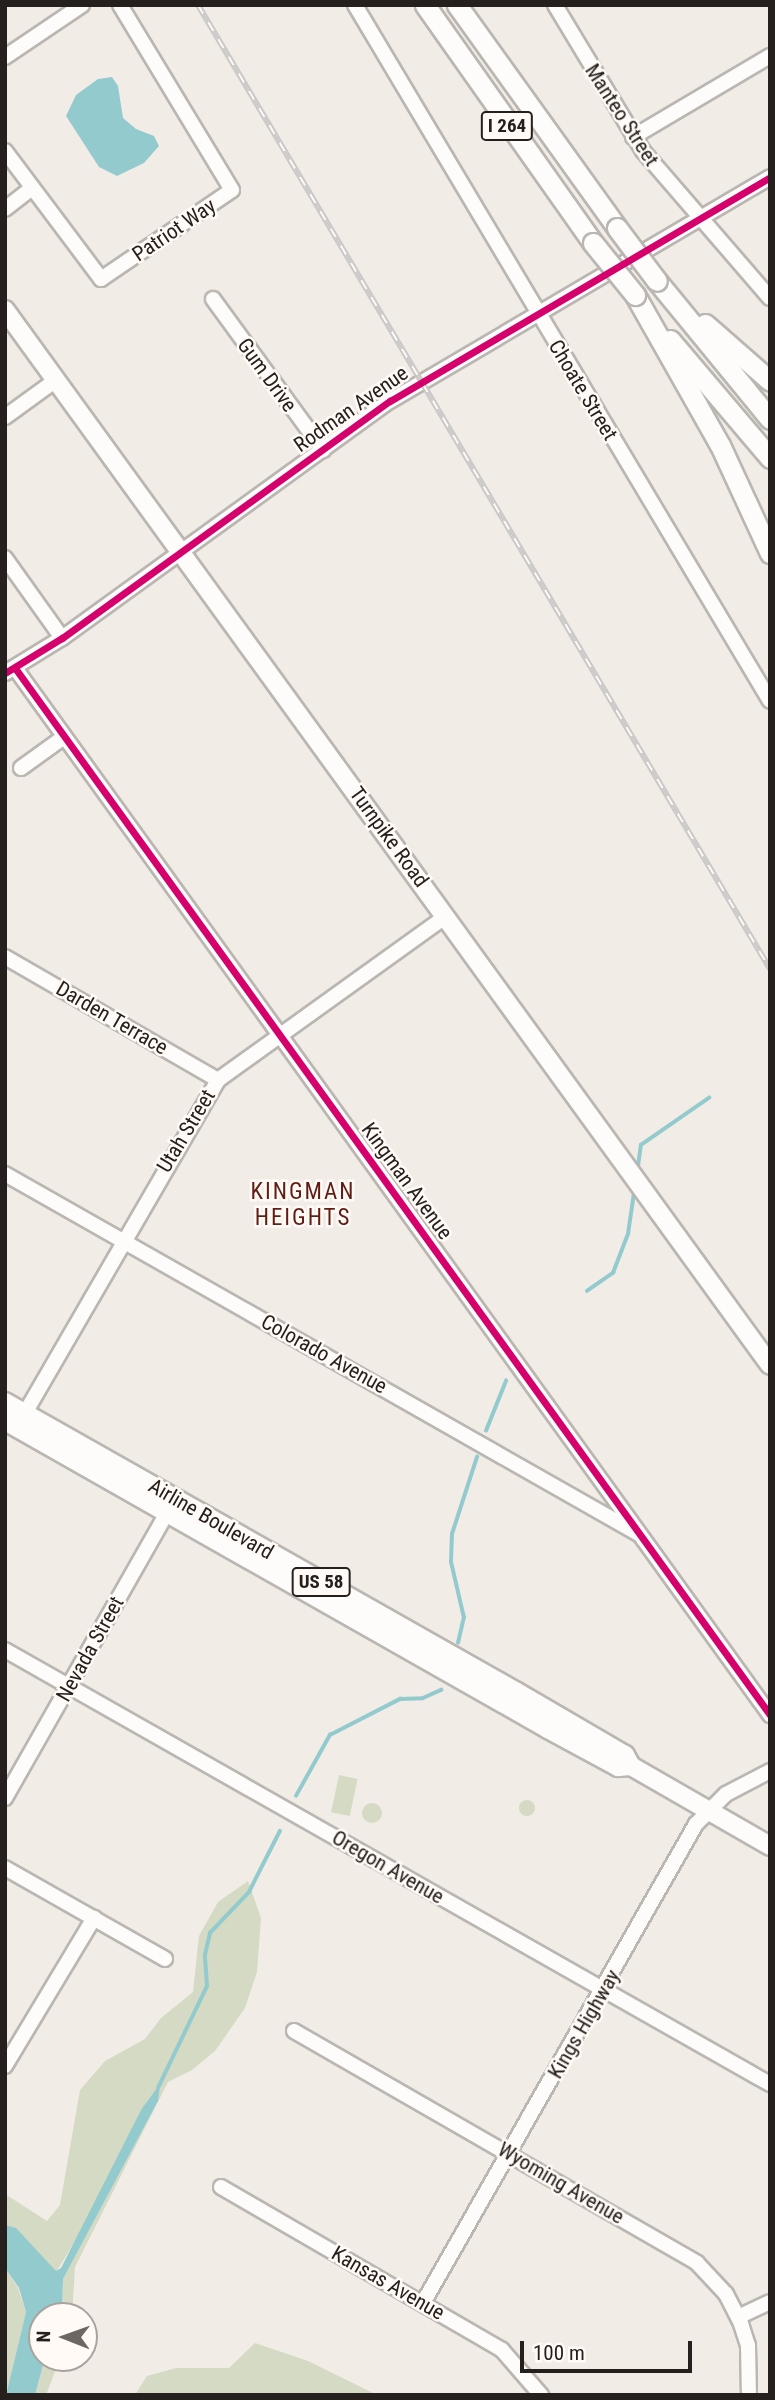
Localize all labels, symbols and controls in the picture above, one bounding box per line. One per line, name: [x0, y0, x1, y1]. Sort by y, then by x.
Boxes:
street label: Manteo Street: [580, 59, 664, 171]
road number: I 264: [481, 110, 533, 142]
street label: Patriot Way: [128, 193, 220, 267]
street label: Gum Drive: [232, 333, 302, 417]
street label: Choate Street: [543, 335, 623, 445]
street label: Rodman Avenue: [289, 360, 413, 458]
street label: Turnpike Road: [344, 782, 434, 892]
street label: Darden Terrace: [51, 976, 173, 1060]
street label: Utah Street: [151, 1085, 221, 1177]
street label: Kingman Avenue: [356, 1118, 458, 1244]
district label: KINGMAN HEIGHTS: [251, 1178, 355, 1232]
street label: Colorado Avenue: [257, 1309, 391, 1399]
street label: Airline Boulevard: [144, 1473, 278, 1565]
road number: US 58: [291, 1566, 351, 1598]
street label: Nevada Street: [51, 1592, 129, 1706]
street label: Oregon Avenue: [328, 1825, 448, 1909]
street label: Kings Highway: [543, 1965, 625, 2083]
street label: Wyoming Avenue: [493, 2137, 629, 2229]
street label: Kansas Avenue: [327, 2241, 449, 2325]
north arrow: [28, 2302, 98, 2372]
scale bar: [523, 2326, 694, 2370]
text: N: [32, 2331, 55, 2343]
text: 100 m: [533, 2341, 585, 2365]

